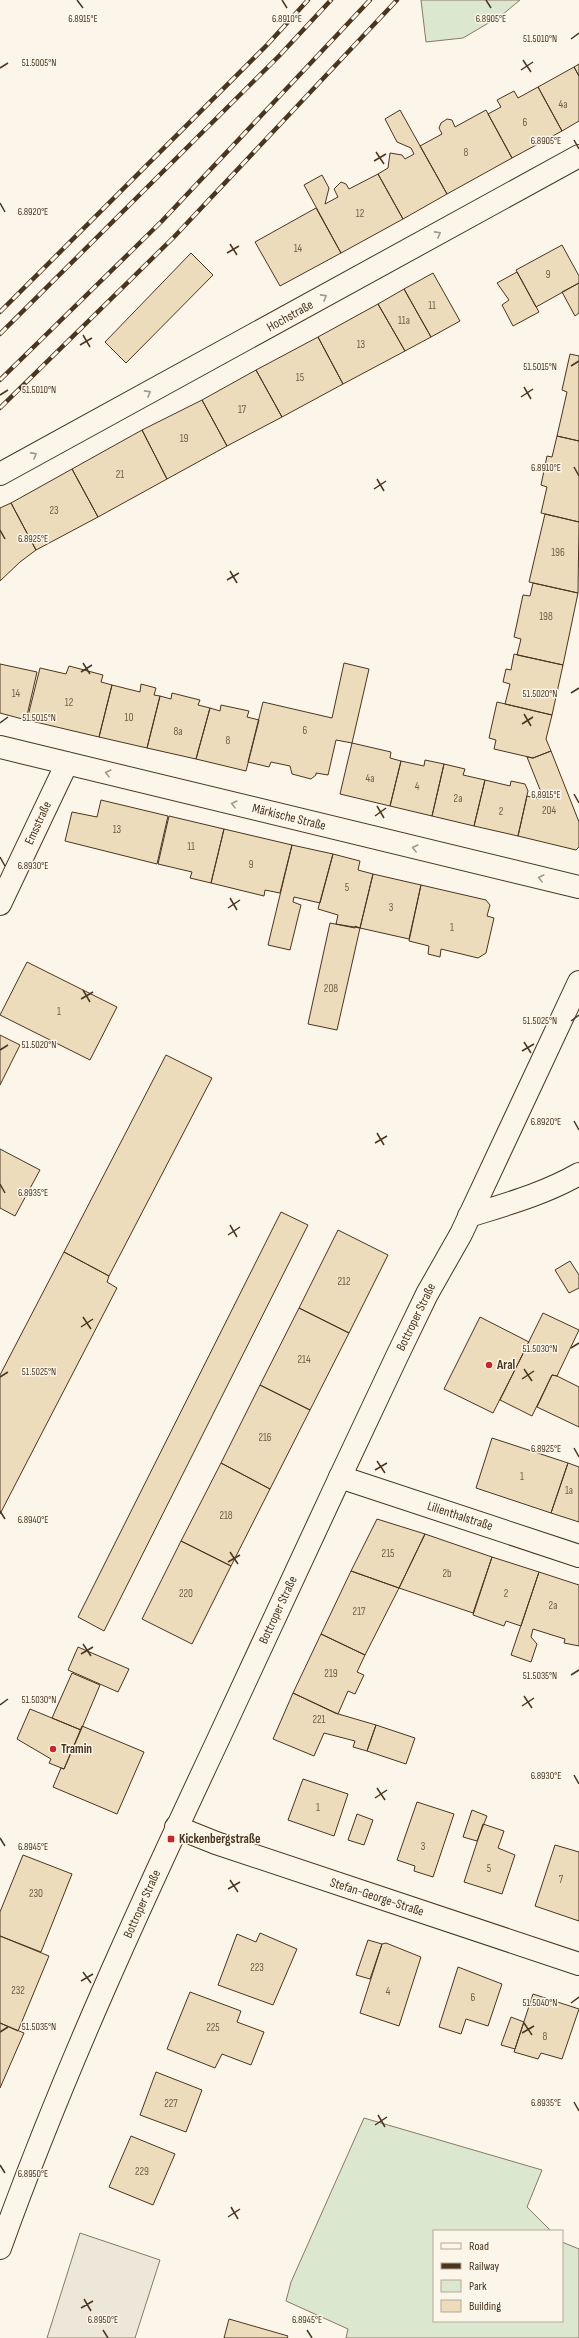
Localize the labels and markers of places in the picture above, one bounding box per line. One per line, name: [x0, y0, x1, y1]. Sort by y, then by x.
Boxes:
place label: Aral: [496, 1357, 516, 1373]
marker: Aral: [484, 1360, 494, 1370]
place label: Tramin: [61, 1741, 92, 1757]
marker: Tramin: [48, 1744, 58, 1754]
place label: Kickenbergstraße: [179, 1831, 261, 1847]
marker: Kickenbergstraße: [166, 1834, 176, 1844]

